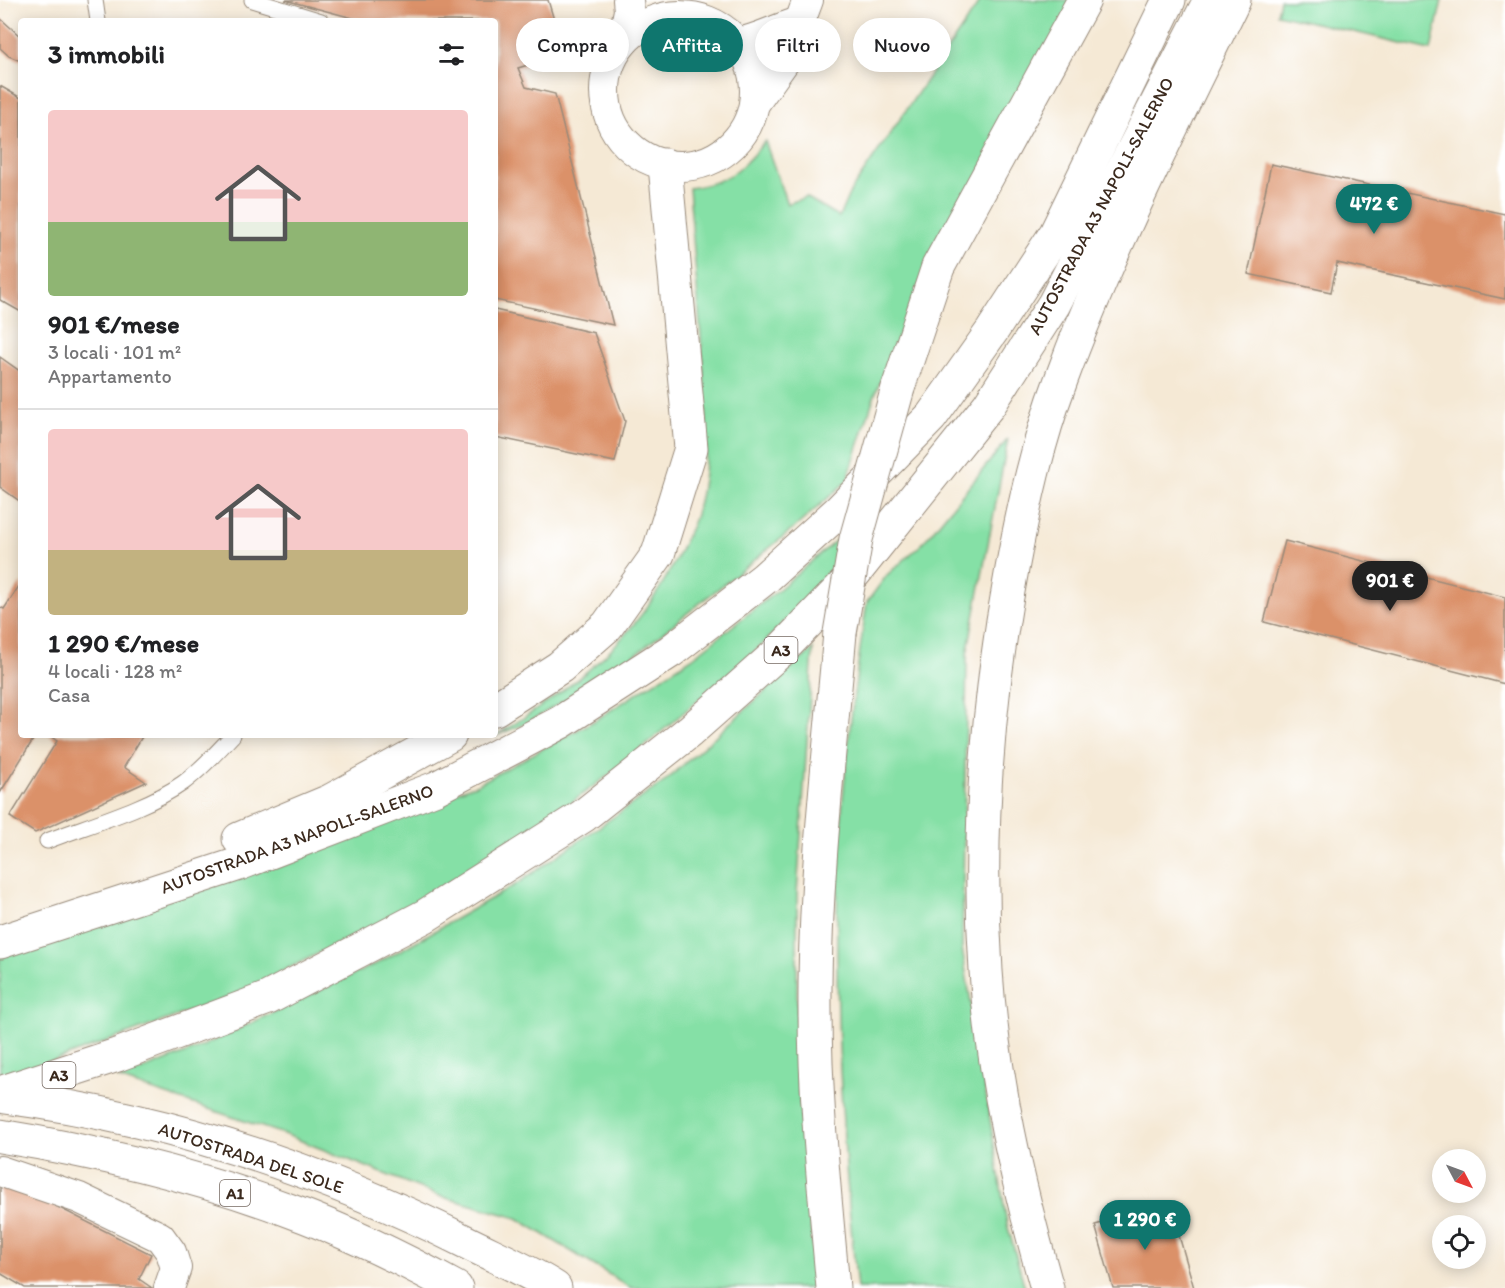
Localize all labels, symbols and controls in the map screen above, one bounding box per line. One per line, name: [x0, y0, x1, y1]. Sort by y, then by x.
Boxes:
chip: Compra: [516, 18, 629, 72]
chip: Affitta: [641, 18, 743, 72]
chip: Filtri: [755, 18, 841, 72]
chip: Nuovo: [853, 18, 951, 72]
text: 3 immobili: [48, 38, 165, 70]
icon: filters: [435, 38, 468, 71]
street label: AUTOSTRADA A3 NAPOLI-SALERNO: [1024, 73, 1178, 339]
icon: home: [204, 149, 312, 257]
pin: 472 €: [1332, 184, 1416, 235]
text: 472 €: [1350, 191, 1398, 215]
text: 901 €/mese: [48, 308, 180, 340]
text: 3 locali · 101 m²: [48, 340, 181, 364]
text: Appartamento: [48, 364, 172, 388]
icon: home: [204, 468, 312, 576]
pin: 901 €: [1348, 561, 1432, 612]
text: 901 €: [1366, 568, 1414, 592]
text: 1 290 €/mese: [48, 627, 199, 659]
road number: A3: [764, 637, 798, 663]
text: 4 locali · 128 m²: [48, 659, 182, 683]
text: Casa: [48, 683, 90, 707]
street label: AUTOSTRADA A3 NAPOLI-SALERNO: [158, 779, 436, 899]
road number: A3: [42, 1062, 76, 1088]
street label: AUTOSTRADA DEL SOLE: [156, 1118, 346, 1198]
north arrow: [1432, 1149, 1486, 1203]
map controls: [1432, 1149, 1486, 1269]
road number: A1: [220, 1180, 250, 1206]
pin: 1 290 €: [1090, 1200, 1200, 1251]
text: 1 290 €: [1114, 1207, 1177, 1231]
button: locate: [1432, 1215, 1486, 1269]

